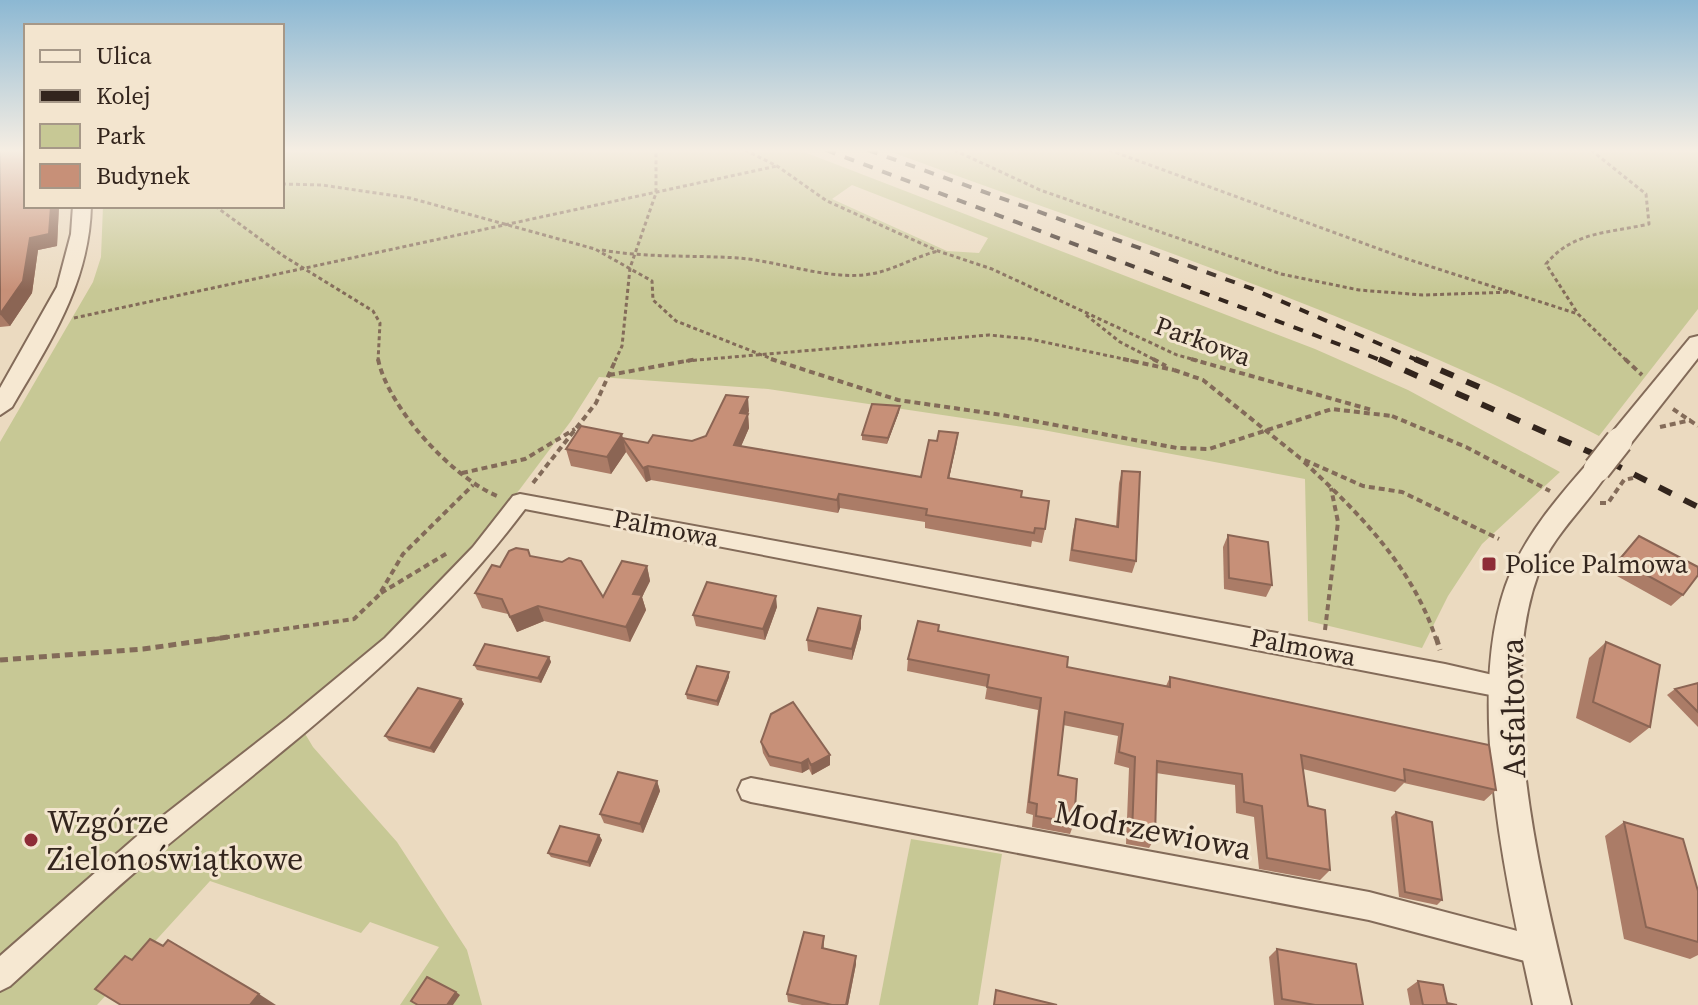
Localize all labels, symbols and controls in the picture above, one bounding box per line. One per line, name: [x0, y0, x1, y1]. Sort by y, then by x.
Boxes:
legend: [24, 24, 284, 208]
text: Ulica: [96, 39, 152, 72]
text: Kolej: [96, 79, 151, 112]
text: Park: [96, 119, 146, 152]
text: Budynek: [96, 159, 191, 192]
street label: Parkowa: [1150, 307, 1257, 375]
street label: Palmowa: [610, 500, 723, 556]
place label: Police Palmowa: [1505, 546, 1689, 582]
marker: Police Palmowa: [1480, 555, 1498, 573]
street label: Palmowa: [1247, 619, 1360, 675]
street label: Asfaltowa: [1490, 637, 1536, 779]
street label: Modrzewiowa: [1051, 789, 1256, 871]
place label: Wzgórze Zielonoświątkowe: [47, 800, 303, 881]
marker: Wzgórze Zielonoświątkowe: [22, 831, 40, 849]

